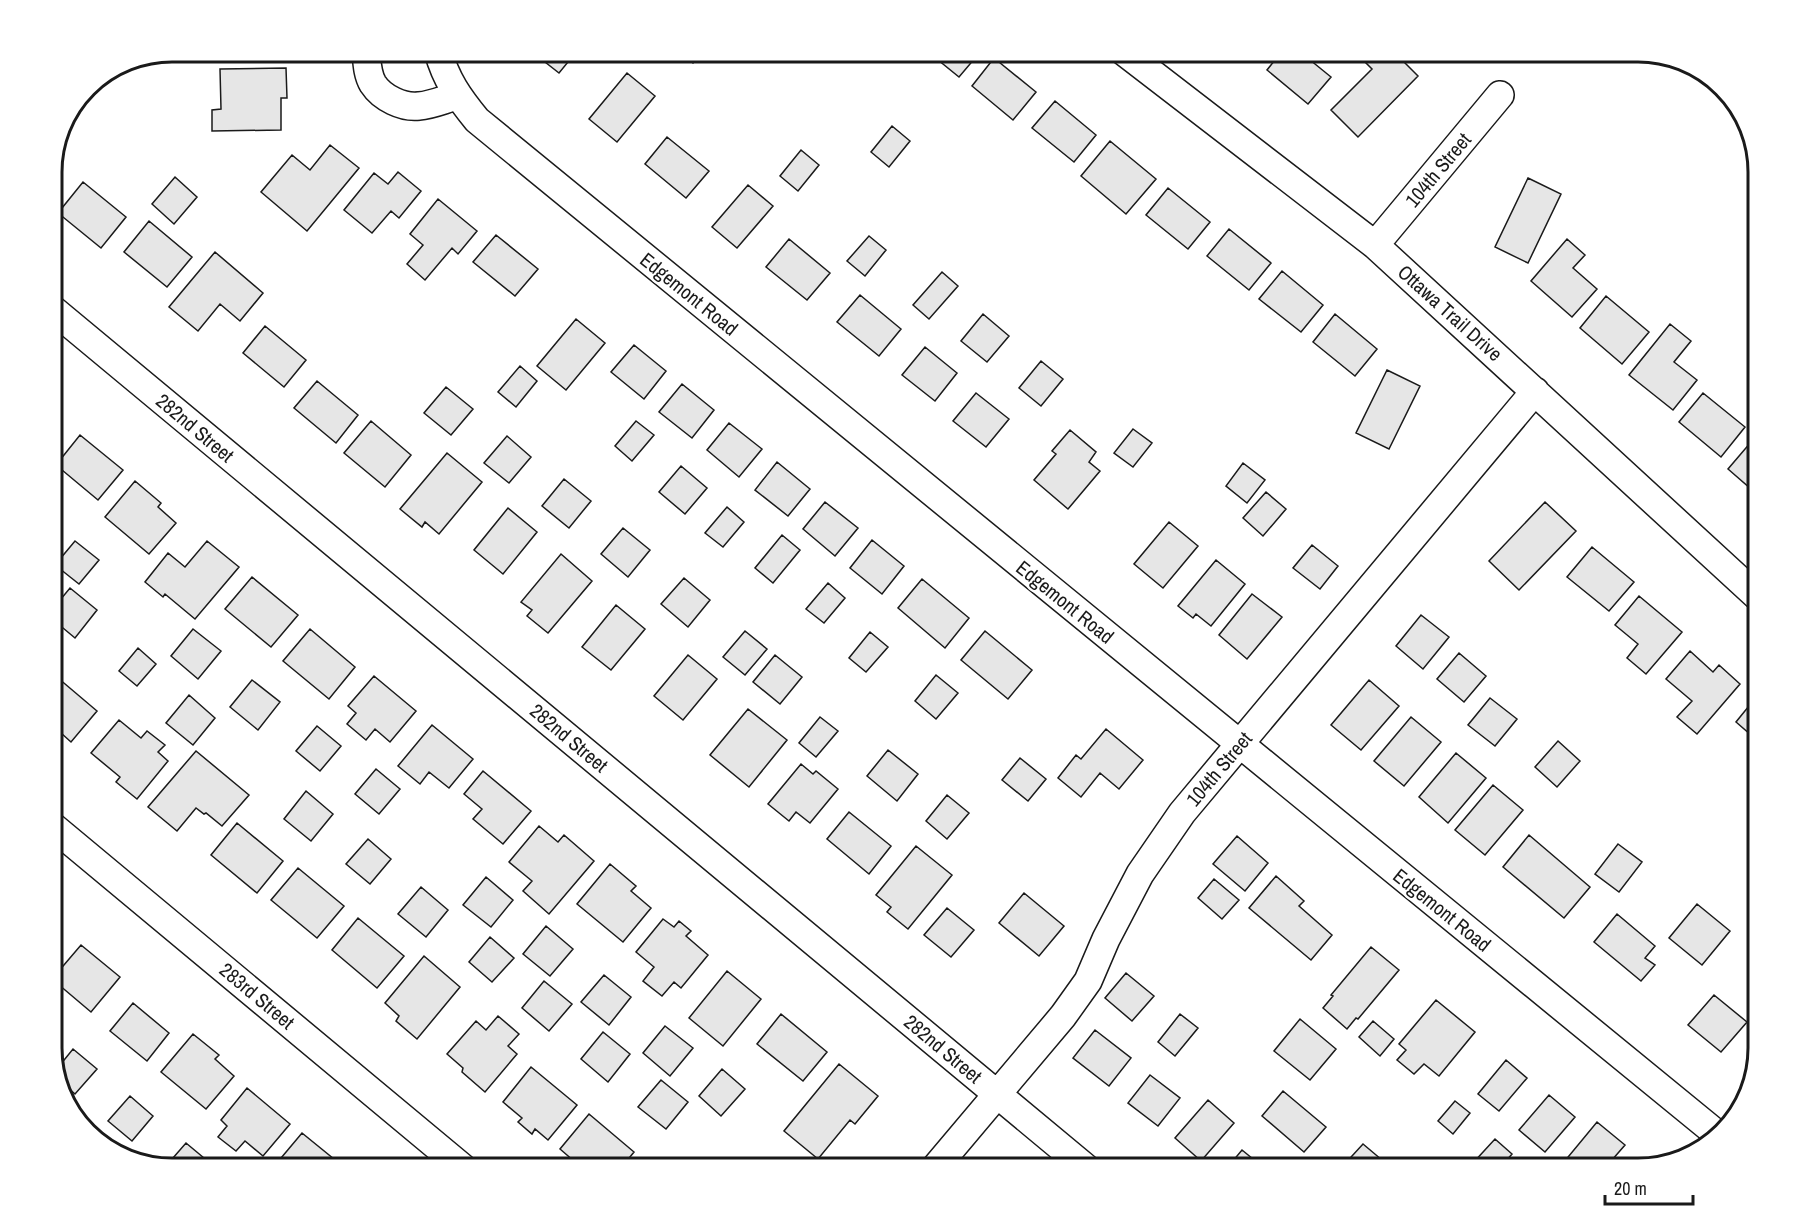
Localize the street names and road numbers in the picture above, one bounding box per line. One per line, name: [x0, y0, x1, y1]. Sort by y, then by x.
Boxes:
street label: 104th Street: [1399, 126, 1477, 213]
street label: Edgemont Road: [635, 246, 744, 341]
street label: Ottawa Trail Drive: [1392, 258, 1508, 367]
street label: 282nd Street: [151, 387, 240, 468]
street label: Edgemont Road: [1011, 554, 1120, 649]
street label: 282nd Street: [525, 697, 614, 778]
street label: 104th Street: [1180, 725, 1258, 812]
street label: Edgemont Road: [1388, 862, 1497, 957]
street label: 283rd Street: [214, 956, 301, 1035]
street label: 282nd Street: [899, 1008, 988, 1089]

